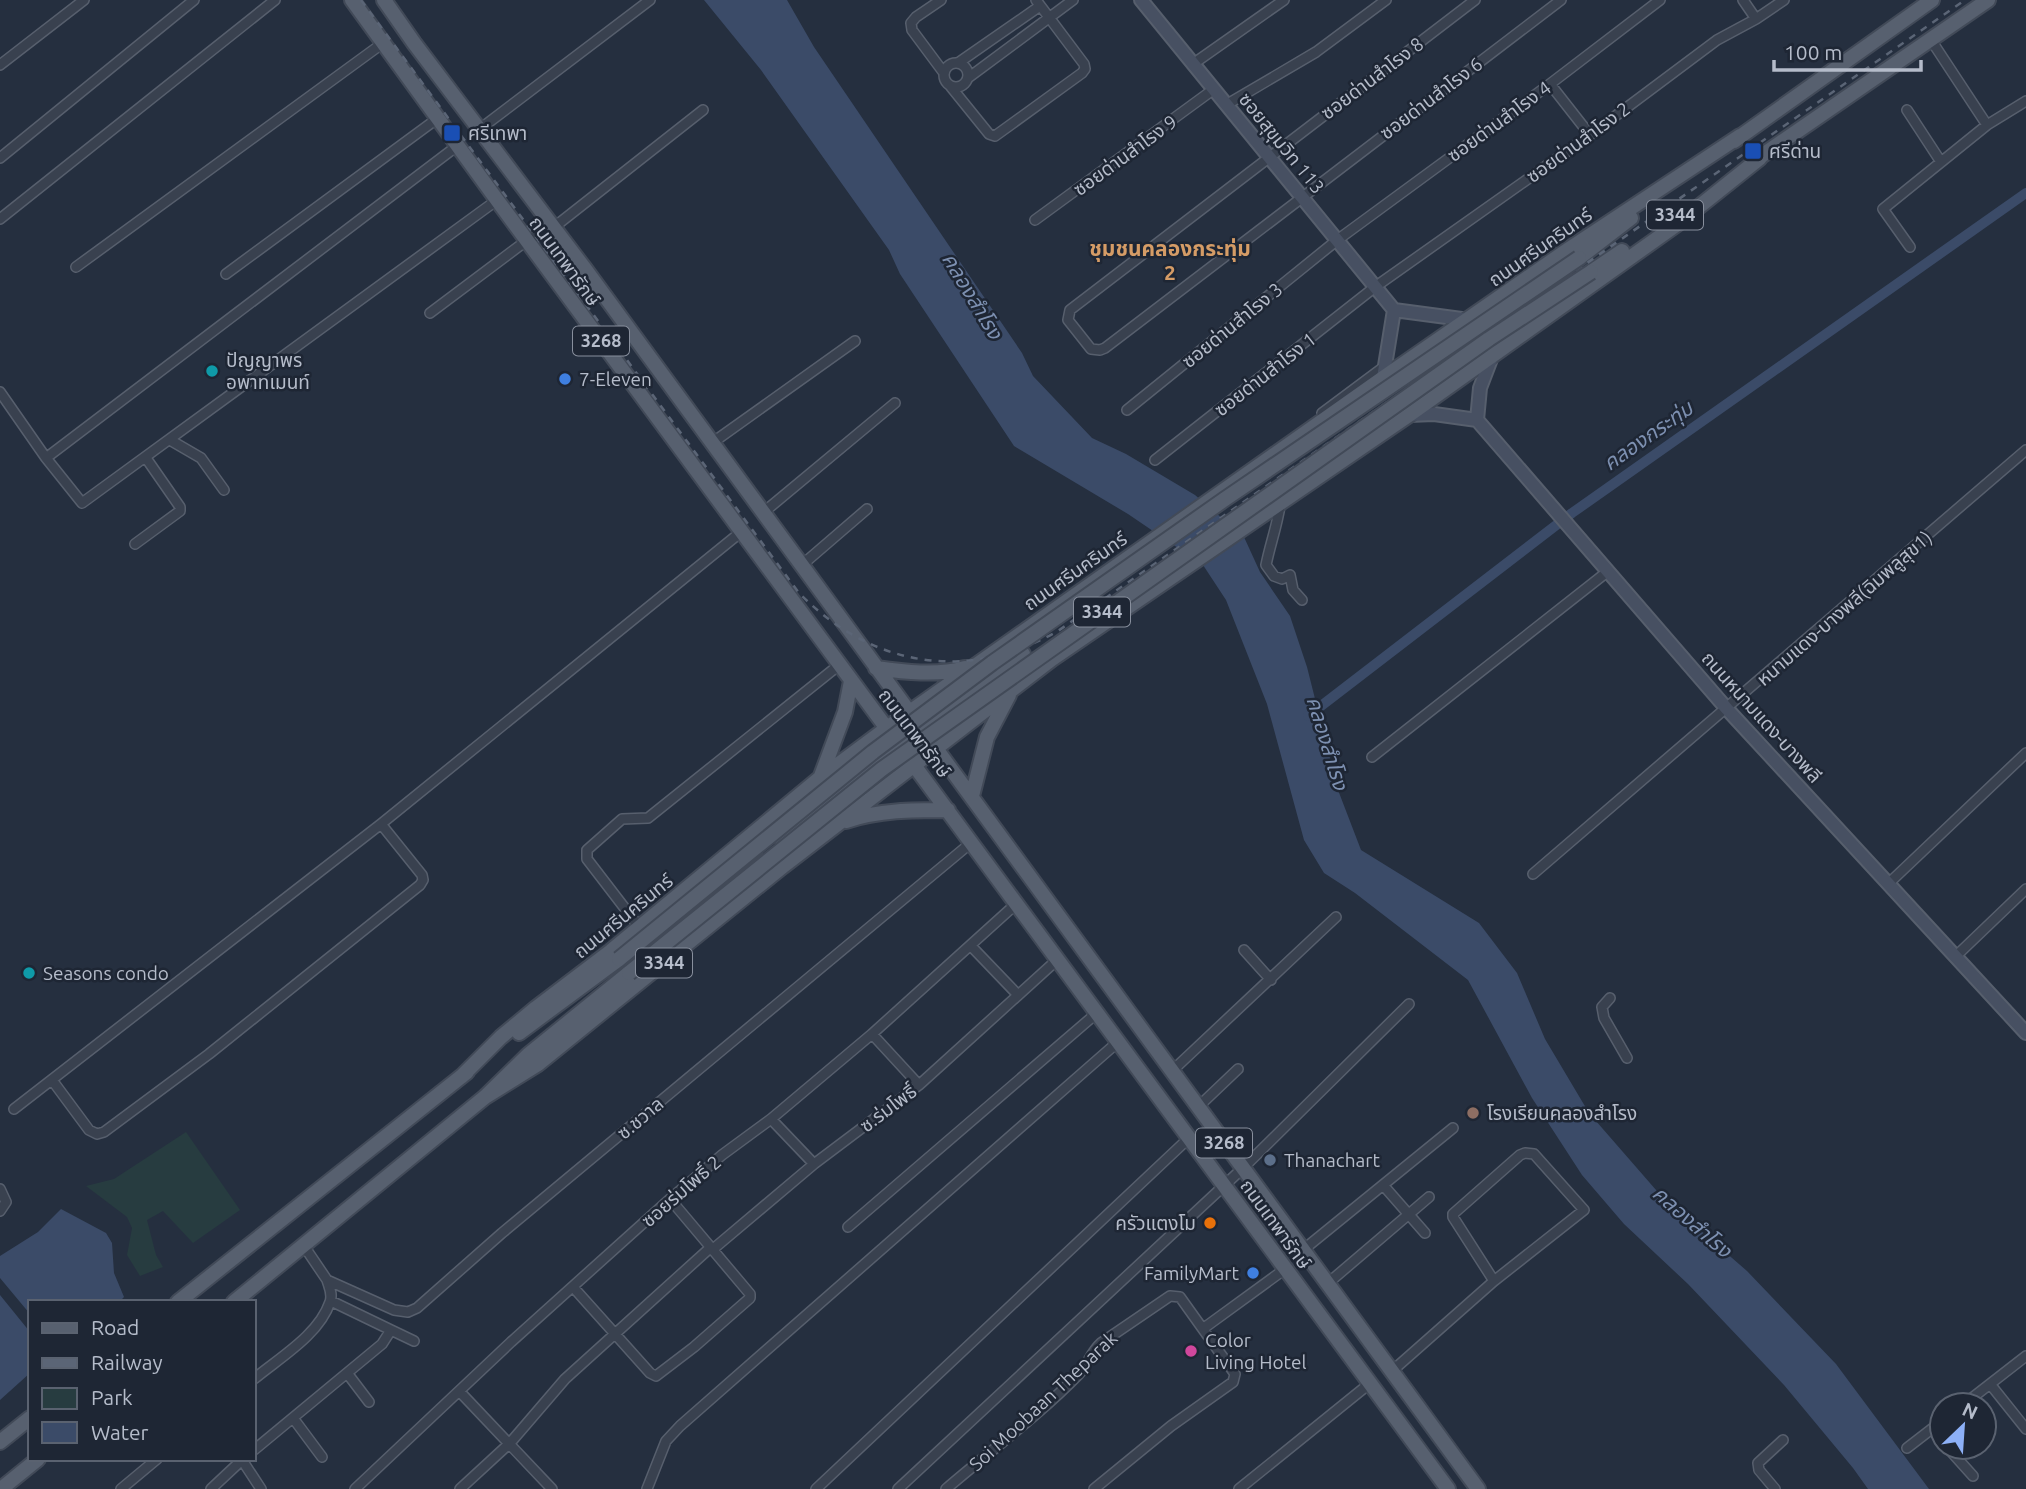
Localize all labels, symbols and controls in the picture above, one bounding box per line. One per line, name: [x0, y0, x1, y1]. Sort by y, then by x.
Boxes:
scale bar: [1774, 28, 1921, 72]
street label: ซอยด่านสำโรง 8: [1316, 32, 1428, 124]
text: 100 m: [1784, 40, 1842, 64]
street label: ซอยด่านสำโรง 6: [1375, 52, 1487, 144]
street label: ซอยด่านสำโรง 4: [1443, 76, 1555, 166]
street label: ซอยสุขุมวิท 113: [1234, 88, 1329, 198]
street label: ซอยด่านสำโรง 2: [1522, 97, 1634, 187]
street label: ซอยด่านสำโรง 9: [1069, 110, 1181, 200]
place label: ศรีเทพา: [468, 122, 527, 144]
marker: ศรีเทพา: [442, 123, 462, 143]
place label: ศรีด่าน: [1769, 140, 1821, 162]
marker: ศรีด่าน: [1743, 141, 1763, 161]
road number: 3344: [1647, 200, 1703, 230]
street label: ถนนศรีนครินทร์: [1484, 203, 1597, 291]
street label: ถนนเทพารักษ์: [525, 212, 605, 310]
district label: ชุมชนคลองกระทุ่ม 2: [1089, 236, 1251, 284]
water label: คลองสำโรง: [938, 248, 1009, 345]
street label: ซอยด่านสำโรง 3: [1177, 278, 1287, 372]
road number: 3268: [573, 326, 629, 356]
street label: ซอยด่านสำโรง 1: [1210, 328, 1320, 420]
place label: ปัญญาพร อพาทเมนท์: [226, 349, 310, 393]
marker: ปัญญาพร อพาทเมนท์: [204, 363, 220, 379]
place label: 7-Eleven: [579, 368, 652, 390]
marker: 7-Eleven: [557, 371, 573, 387]
water label: คลองกระทุ่ม: [1598, 394, 1700, 476]
street label: หนามแดง-บางพลี(ฉิมพลูสุข1): [1752, 526, 1937, 692]
street label: ถนนศรีนครินทร์: [1019, 527, 1132, 615]
road number: 3344: [1074, 598, 1130, 626]
street label: ถนนหนามแดง-บางพลี: [1697, 647, 1827, 787]
street label: ถนนเทพารักษ์: [874, 684, 956, 782]
water label: คลองสำโรง: [1302, 693, 1354, 794]
street label: ถนนศรีนครินทร์: [569, 869, 678, 963]
road number: 3344: [636, 948, 692, 978]
place label: Seasons condo: [43, 962, 169, 984]
marker: Seasons condo: [21, 965, 37, 981]
street label: ซ.ร่มโพธิ์: [855, 1079, 921, 1136]
street label: ซ.ชวาล: [612, 1092, 668, 1144]
place label: โรงเรียนคลองสำโรง: [1487, 1102, 1637, 1124]
marker: โรงเรียนคลองสำโรง: [1465, 1105, 1481, 1121]
road number: 3268: [1196, 1128, 1252, 1158]
place label: Thanachart: [1284, 1149, 1380, 1171]
street label: ซอยร่มโพธิ์ 2: [637, 1151, 725, 1231]
marker: Thanachart: [1262, 1152, 1278, 1168]
street label: ถนนเทพารักษ์: [1236, 1175, 1316, 1273]
water label: คลองสำโรง: [1648, 1181, 1738, 1263]
place label: ครัวแตงโม: [1115, 1212, 1196, 1234]
marker: ครัวแตงโม: [1202, 1215, 1218, 1231]
place label: FamilyMart: [1144, 1262, 1240, 1284]
marker: FamilyMart: [1245, 1265, 1261, 1281]
legend: [28, 1300, 256, 1461]
text: Road: [91, 1315, 139, 1339]
street label: Soi Moobaan Theparak: [965, 1327, 1122, 1475]
place label: Color Living Hotel: [1205, 1329, 1307, 1373]
marker: Color Living Hotel: [1183, 1343, 1199, 1359]
text: Railway: [91, 1350, 163, 1374]
text: Park: [91, 1385, 133, 1409]
north arrow: [1928, 1391, 1998, 1461]
text: N: [1959, 1398, 1981, 1424]
text: Water: [91, 1420, 149, 1444]

